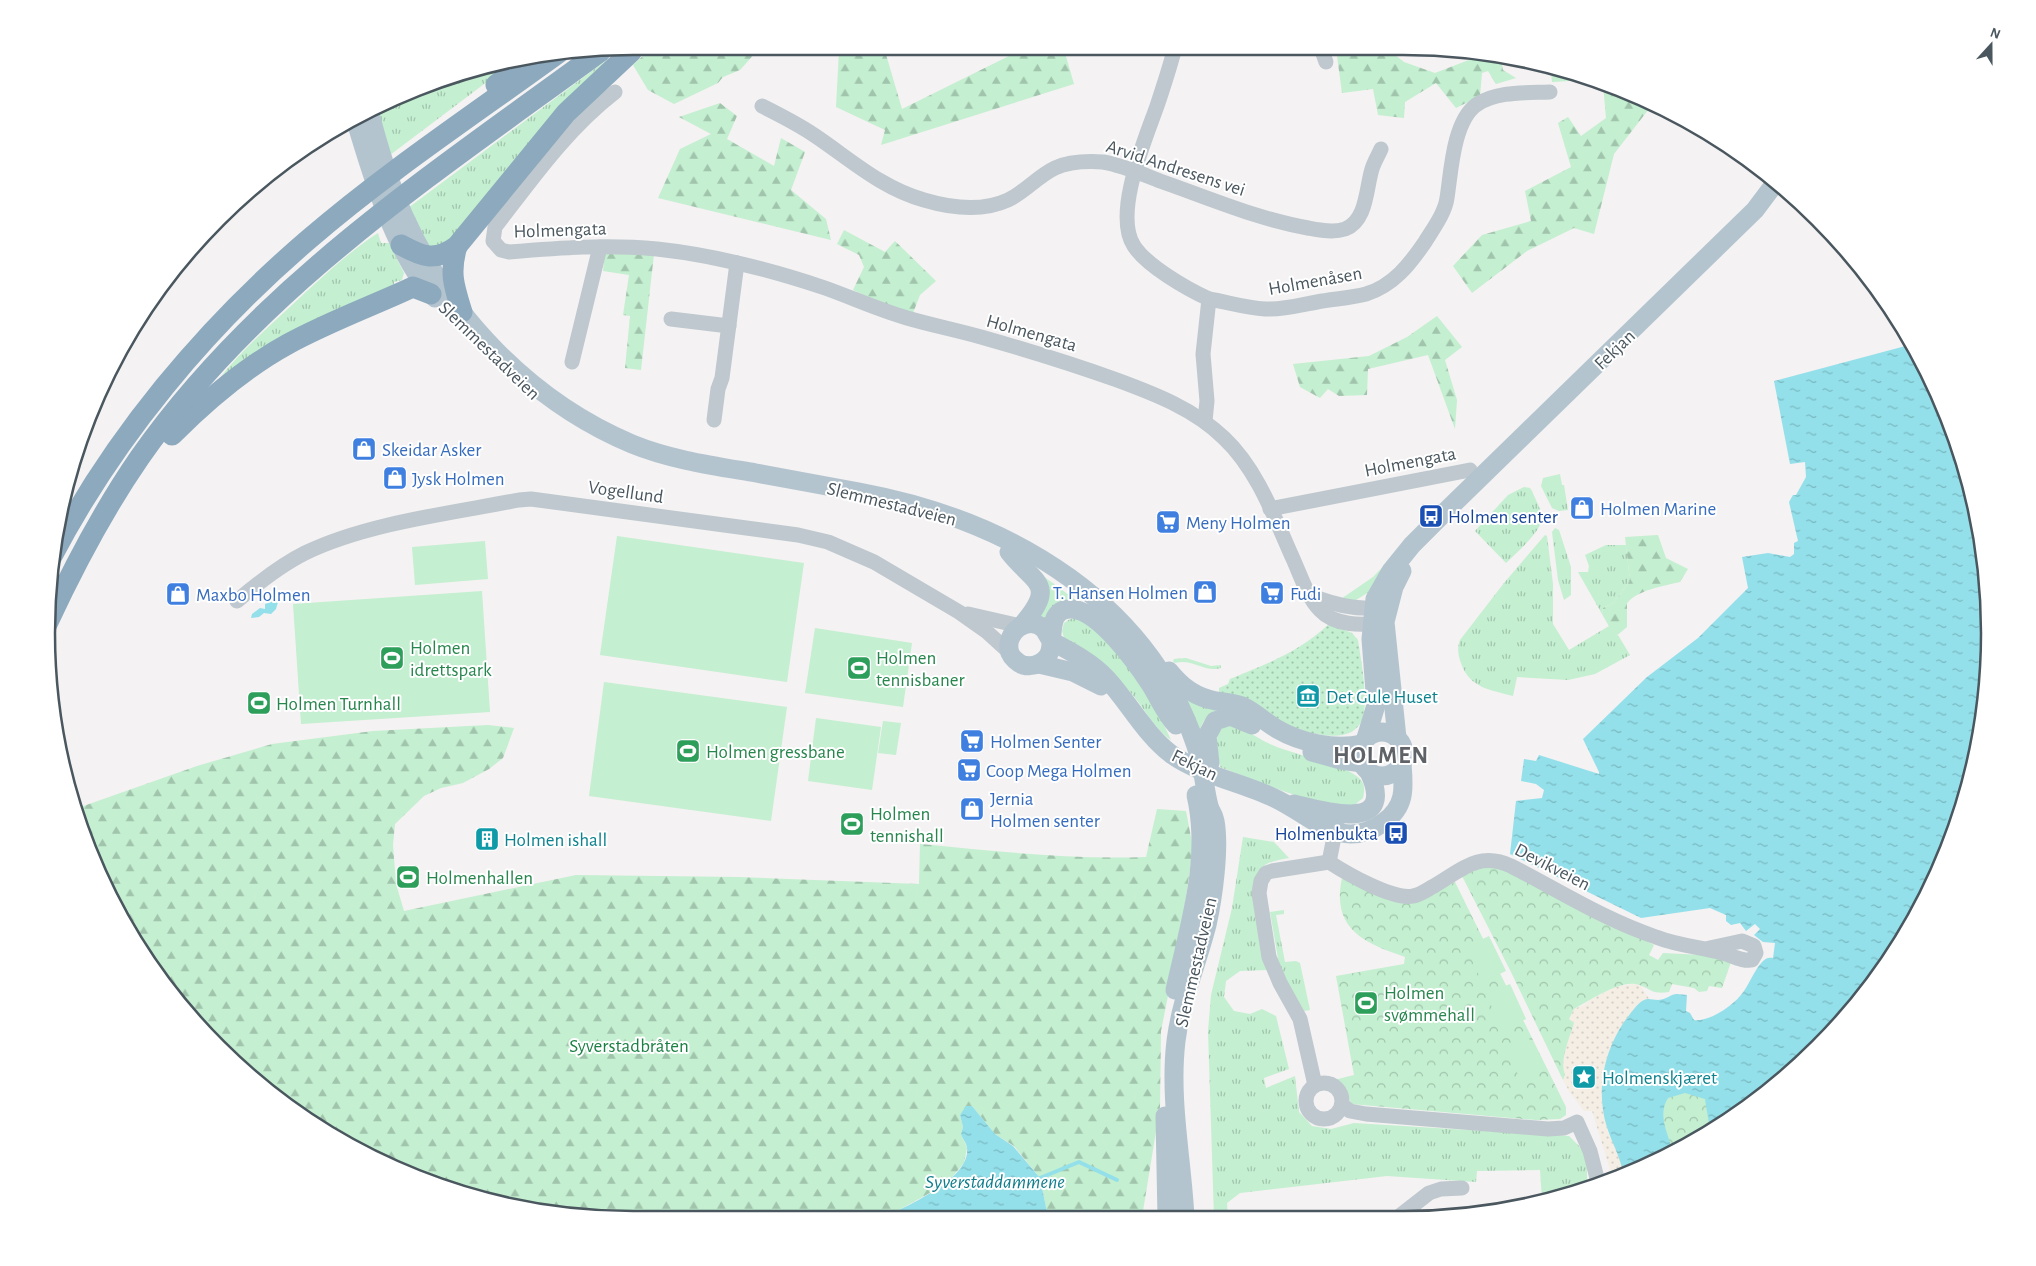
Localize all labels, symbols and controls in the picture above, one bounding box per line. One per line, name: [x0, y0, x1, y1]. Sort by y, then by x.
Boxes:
north arrow: [1966, 20, 2016, 70]
text: N: [1988, 26, 2002, 42]
street label: Arvid Andresens vei: [1104, 137, 1247, 200]
street label: Holmengata: [513, 219, 607, 242]
street label: Holmenåsen: [1267, 264, 1364, 299]
street label: Slemmestadveien: [435, 298, 543, 404]
street label: Holmengata: [984, 311, 1079, 355]
street label: Fekjan: [1591, 326, 1639, 374]
shop icon: Skeidar Asker: [351, 436, 377, 462]
place label: Skeidar Asker: [382, 441, 481, 460]
street label: Holmengata: [1363, 444, 1458, 481]
shop icon: Jysk Holmen: [382, 465, 408, 491]
place label: Jysk Holmen: [412, 470, 505, 489]
street label: Vogellund: [587, 478, 665, 507]
street label: Slemmestadveien: [825, 479, 958, 530]
shop icon: Holmen Marine: [1569, 495, 1595, 521]
place label: Holmen Marine: [1600, 500, 1716, 519]
bus stop icon: Holmen senter: [1418, 503, 1444, 529]
place label: Holmen senter: [1448, 508, 1558, 527]
supermarket icon: Meny Holmen: [1155, 509, 1181, 535]
place label: Meny Holmen: [1186, 514, 1290, 533]
shop icon: T. Hansen Holmen: [1192, 579, 1218, 605]
supermarket icon: Fudi: [1259, 580, 1285, 606]
shop icon: Maxbo Holmen: [165, 581, 191, 607]
place label: T. Hansen Holmen: [1053, 584, 1188, 603]
place label: Fudi: [1290, 585, 1321, 604]
place label: Maxbo Holmen: [196, 586, 310, 605]
place label: Holmen idrettspark: [410, 639, 492, 680]
sports icon: Holmen idrettspark: [379, 645, 405, 671]
place label: Holmen tennisbaner: [876, 649, 965, 690]
sports icon: Holmen tennisbaner: [846, 655, 872, 681]
museum icon: Det Gule Huset: [1295, 683, 1321, 709]
place label: Det Gule Huset: [1326, 688, 1438, 707]
sports icon: Holmen Turnhall: [246, 690, 272, 716]
place label: Holmen Turnhall: [276, 695, 401, 714]
supermarket icon: Holmen Senter: [959, 728, 985, 754]
place label: Holmen Senter: [990, 733, 1101, 752]
sports icon: Holmen gressbane: [675, 738, 701, 764]
place label: Holmen gressbane: [706, 743, 845, 762]
district label: HOLMEN: [1333, 744, 1429, 768]
street label: Fekjan: [1168, 746, 1220, 785]
supermarket icon: Coop Mega Holmen: [956, 757, 982, 783]
place label: Coop Mega Holmen: [986, 762, 1131, 781]
place label: Jernia Holmen senter: [990, 790, 1100, 831]
shop icon: Jernia Holmen senter: [959, 796, 985, 822]
place label: Holmen tennishall: [870, 805, 944, 846]
sports icon: Holmen tennishall: [839, 811, 865, 837]
bus stop icon: Holmenbukta: [1383, 820, 1409, 846]
place label: Holmenbukta: [1275, 825, 1378, 844]
building icon: Holmen ishall: [474, 826, 500, 852]
place label: Holmen ishall: [504, 831, 607, 850]
street label: Devikveien: [1511, 840, 1593, 894]
sports icon: Holmenhallen: [395, 864, 421, 890]
place label: Holmenhallen: [426, 869, 533, 888]
street label: Slemmestadveien: [1172, 896, 1221, 1029]
place label: Holmen svømmehall: [1384, 984, 1475, 1025]
sports icon: Holmen svømmehall: [1353, 990, 1379, 1016]
park label: Syverstadbråten: [569, 1037, 689, 1056]
place icon: Holmenskjæret: [1571, 1064, 1597, 1090]
place label: Holmenskjæret: [1602, 1069, 1717, 1088]
water label: Syverstaddammene: [925, 1172, 1065, 1192]

